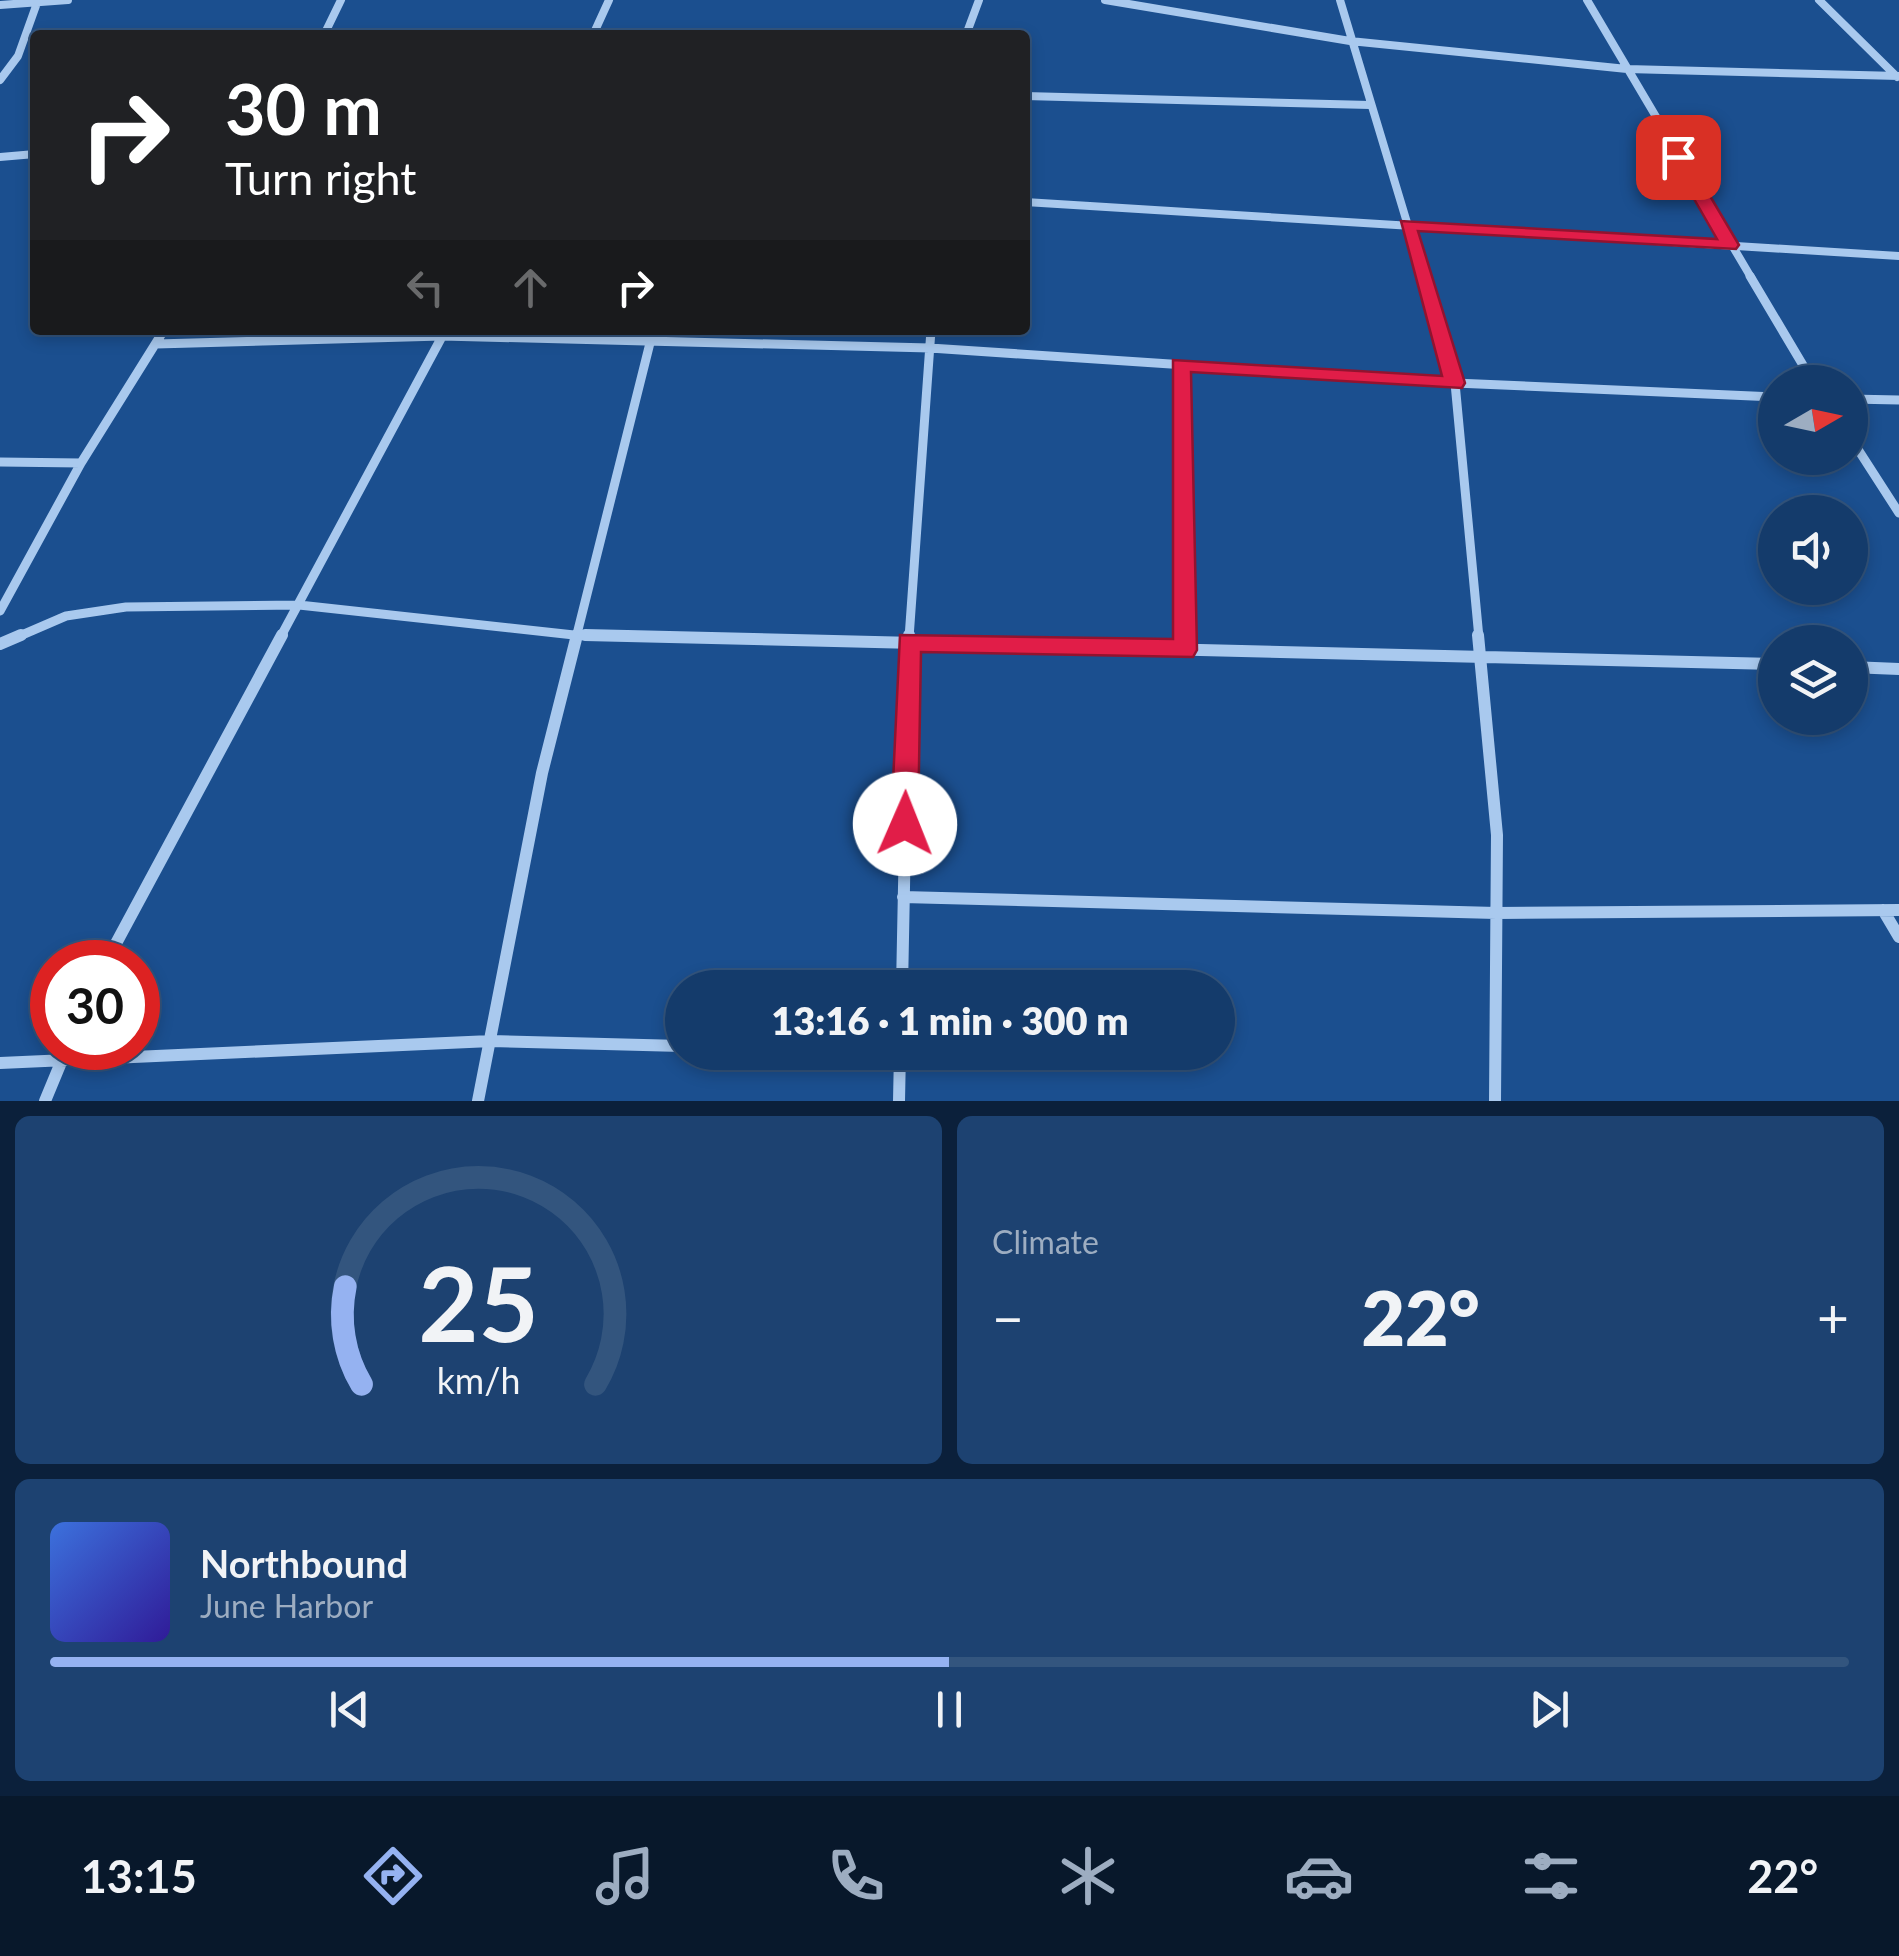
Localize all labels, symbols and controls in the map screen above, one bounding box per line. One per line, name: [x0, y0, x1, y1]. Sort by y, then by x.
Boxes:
text: 30 m: [225, 66, 382, 150]
icon: right: [60, 70, 190, 200]
pin: [1636, 115, 1721, 200]
icon: arrive: [1651, 130, 1706, 185]
text: Turn right: [225, 151, 416, 205]
icon: left: [398, 260, 453, 315]
icon: ahead: [503, 260, 558, 315]
icon: right: [608, 260, 663, 315]
north arrow: [1758, 365, 1868, 475]
map controls: [1758, 365, 1868, 735]
button: sound: [1758, 495, 1868, 605]
button: layers: [1758, 625, 1868, 735]
position arrow: [853, 772, 957, 876]
speed limit sign: 30: [30, 940, 160, 1070]
text: 13:16 · 1 min · 300 m: [771, 997, 1129, 1043]
text: Climate: [992, 1222, 1099, 1261]
text: 25: [418, 1239, 539, 1364]
text: 22°: [1361, 1272, 1480, 1362]
text: −: [992, 1284, 1024, 1350]
text: +: [1817, 1284, 1849, 1350]
text: km/h: [437, 1359, 520, 1402]
text: Northbound: [200, 1540, 408, 1586]
text: June Harbor: [200, 1586, 373, 1625]
icon: previous: [322, 1682, 377, 1737]
icon: pause: [922, 1682, 977, 1737]
icon: next: [1522, 1682, 1577, 1737]
icon: directions: [358, 1841, 428, 1911]
icon: music: [590, 1841, 660, 1911]
icon: phone: [821, 1841, 891, 1911]
icon: climate: [1053, 1841, 1123, 1911]
icon: car: [1284, 1841, 1354, 1911]
icon: filters: [1516, 1841, 1586, 1911]
text: 13:15: [81, 1849, 197, 1903]
text: 22°: [1747, 1849, 1818, 1903]

